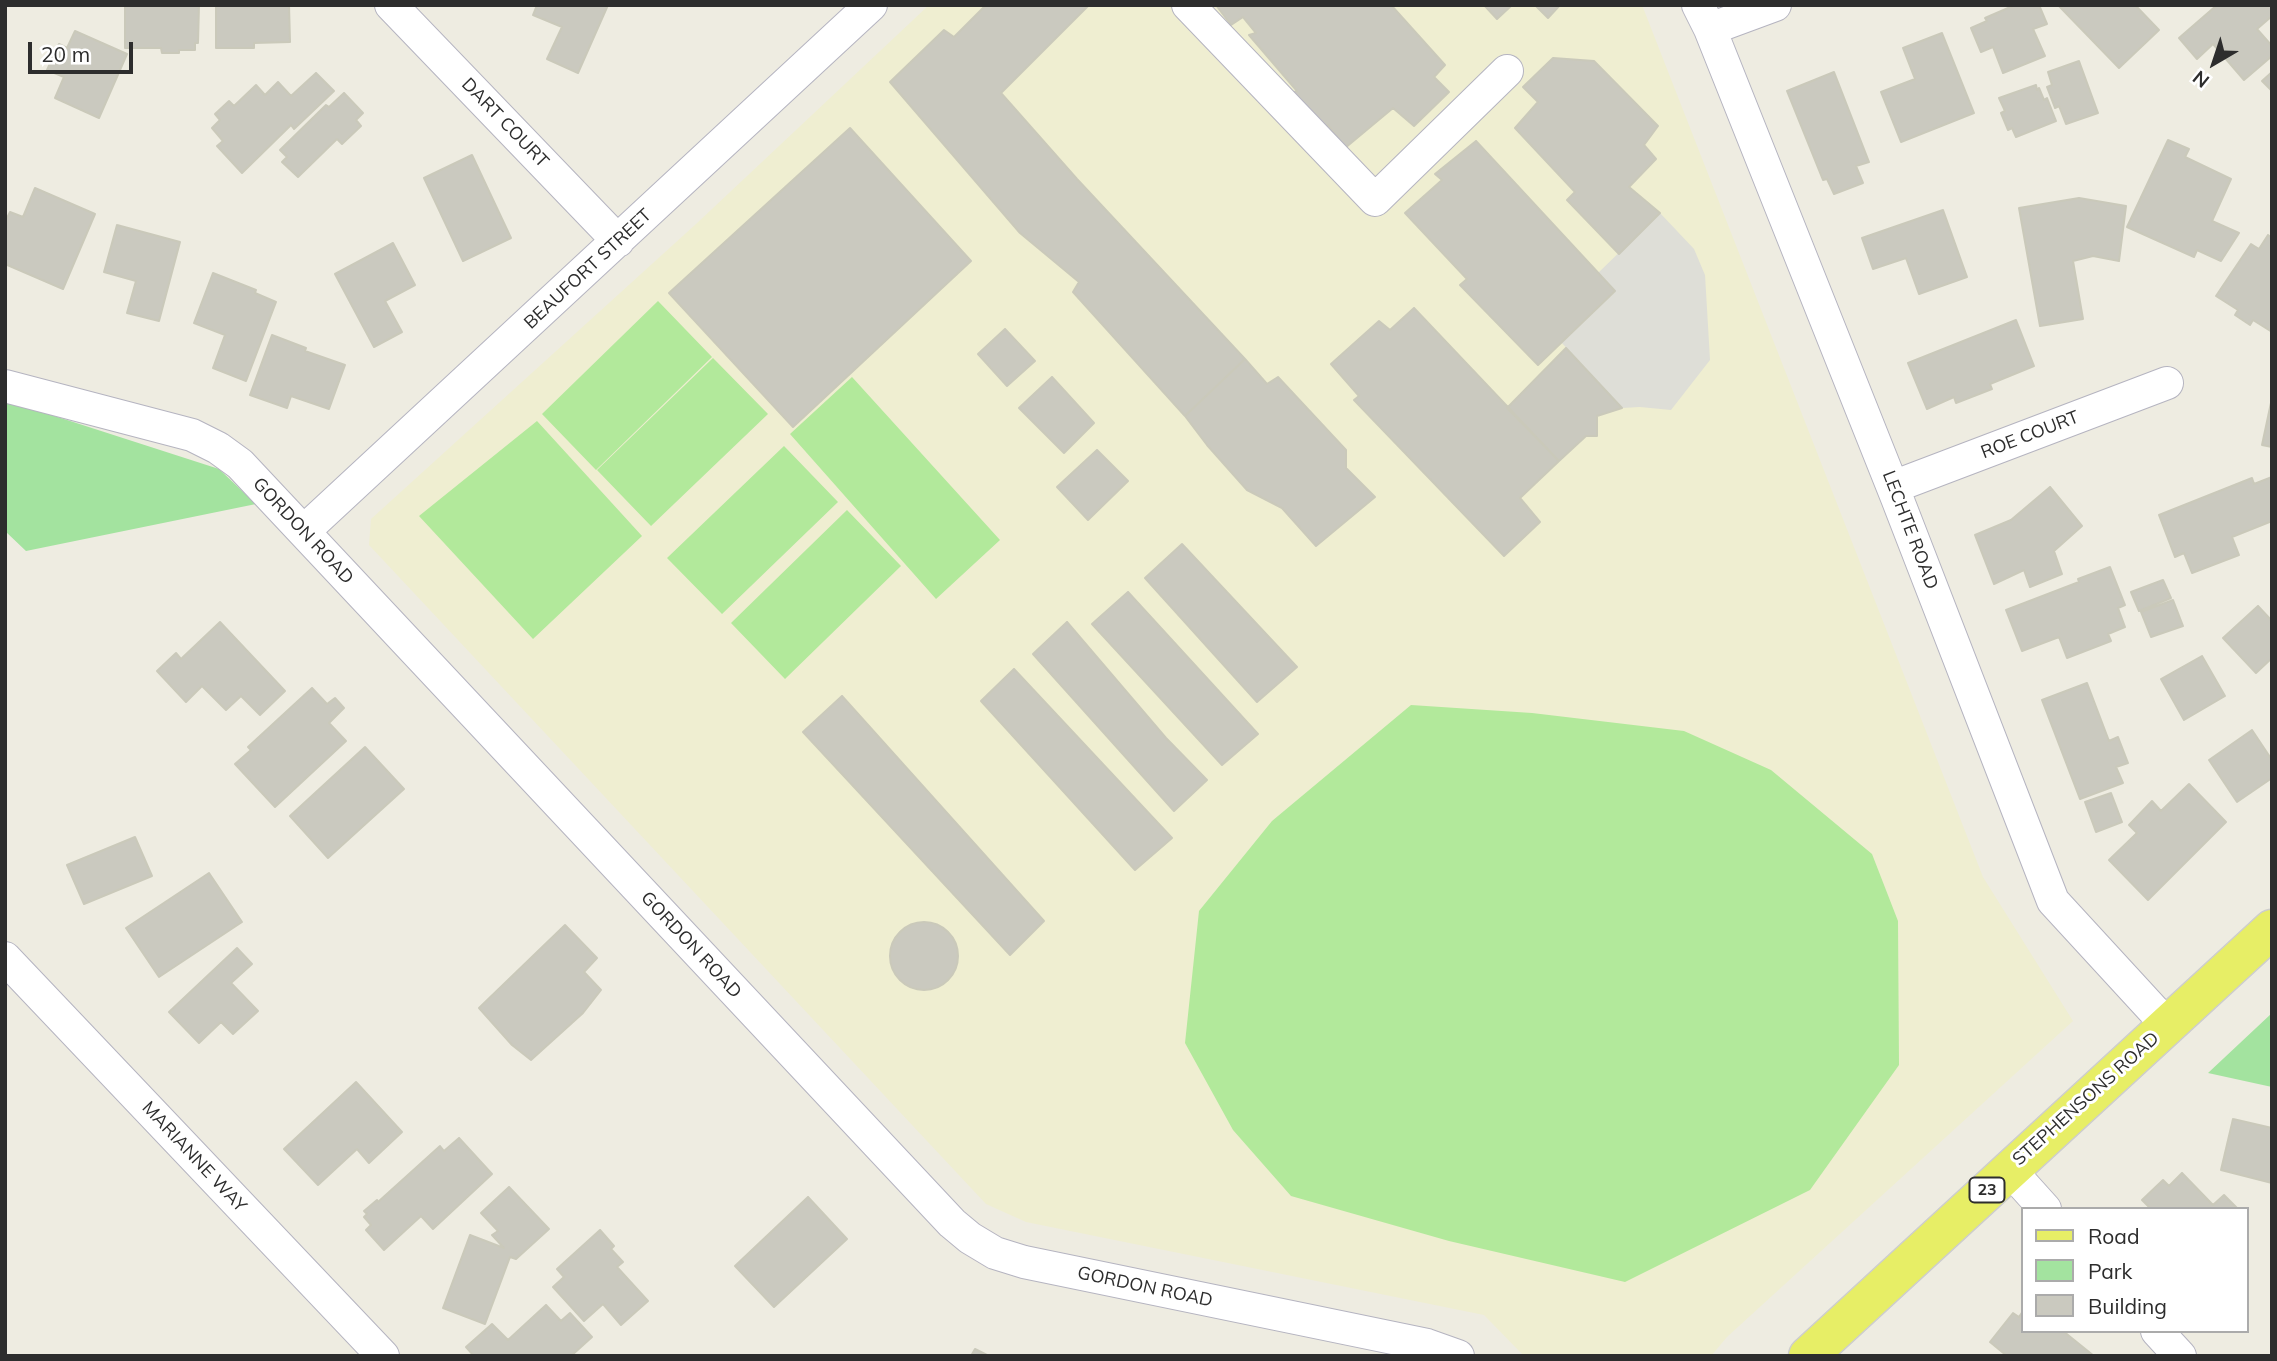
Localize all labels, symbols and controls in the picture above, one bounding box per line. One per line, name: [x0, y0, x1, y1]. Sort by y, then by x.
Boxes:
scale bar: [32, 28, 136, 72]
north arrow: [2179, 28, 2249, 98]
text: 20 m: [41, 41, 90, 67]
text: N: [2188, 65, 2214, 93]
street label: DART COURT: [457, 74, 553, 172]
street label: BEAUFORT STREET: [520, 204, 656, 334]
street label: ROE COURT: [1978, 406, 2082, 464]
street label: LECHTE ROAD: [1877, 468, 1943, 592]
street label: GORDON ROAD: [248, 473, 358, 589]
street label: GORDON ROAD: [636, 887, 746, 1003]
street label: STEPHENSONS ROAD: [2009, 1028, 2163, 1170]
street label: MARIANNE WAY: [137, 1097, 251, 1217]
road number: 23: [1969, 1178, 2004, 1202]
legend: [2022, 1207, 2249, 1333]
text: Road: [2088, 1223, 2139, 1249]
text: Park: [2088, 1258, 2132, 1284]
street label: GORDON ROAD: [1075, 1262, 1215, 1312]
text: Building: [2088, 1293, 2167, 1319]

